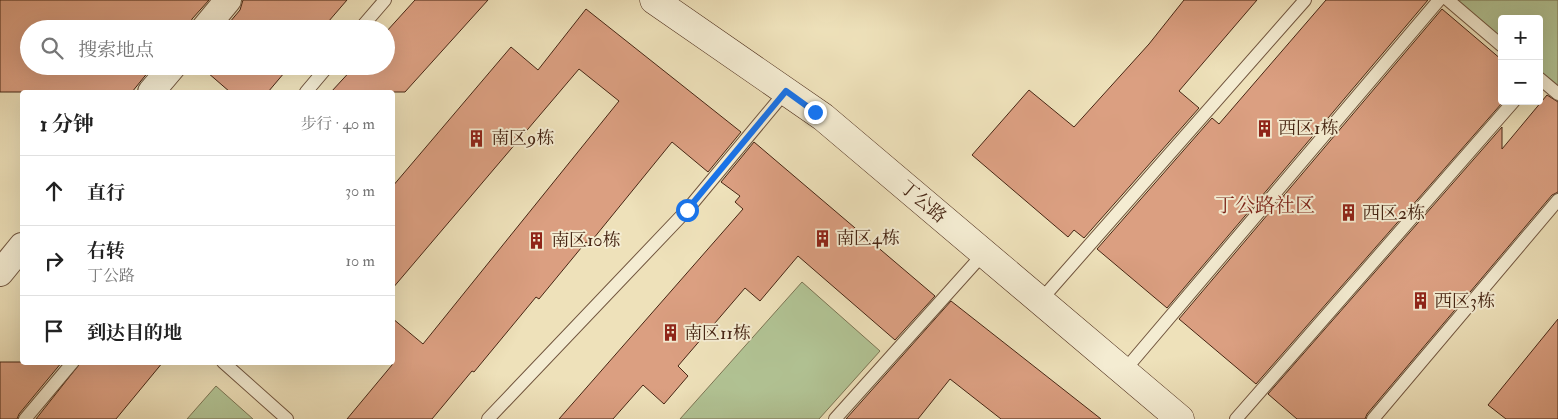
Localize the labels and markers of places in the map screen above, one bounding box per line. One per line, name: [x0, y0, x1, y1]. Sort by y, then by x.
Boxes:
place label: 西区1栋: [1278, 117, 1338, 140]
building icon: 西区1栋: [1254, 118, 1274, 138]
place label: 南区9栋: [491, 127, 554, 150]
building icon: 南区9栋: [467, 128, 487, 148]
place label: 西区2栋: [1362, 202, 1425, 225]
building icon: 西区2栋: [1338, 203, 1358, 223]
place label: 南区4栋: [836, 227, 900, 250]
building icon: 南区4栋: [812, 228, 832, 248]
place label: 南区10栋: [551, 229, 621, 252]
building icon: 南区10栋: [527, 230, 547, 250]
place label: 西区3栋: [1434, 290, 1495, 313]
building icon: 西区3栋: [1410, 291, 1430, 311]
place label: 南区11栋: [684, 322, 751, 345]
building icon: 南区11栋: [660, 323, 680, 343]

